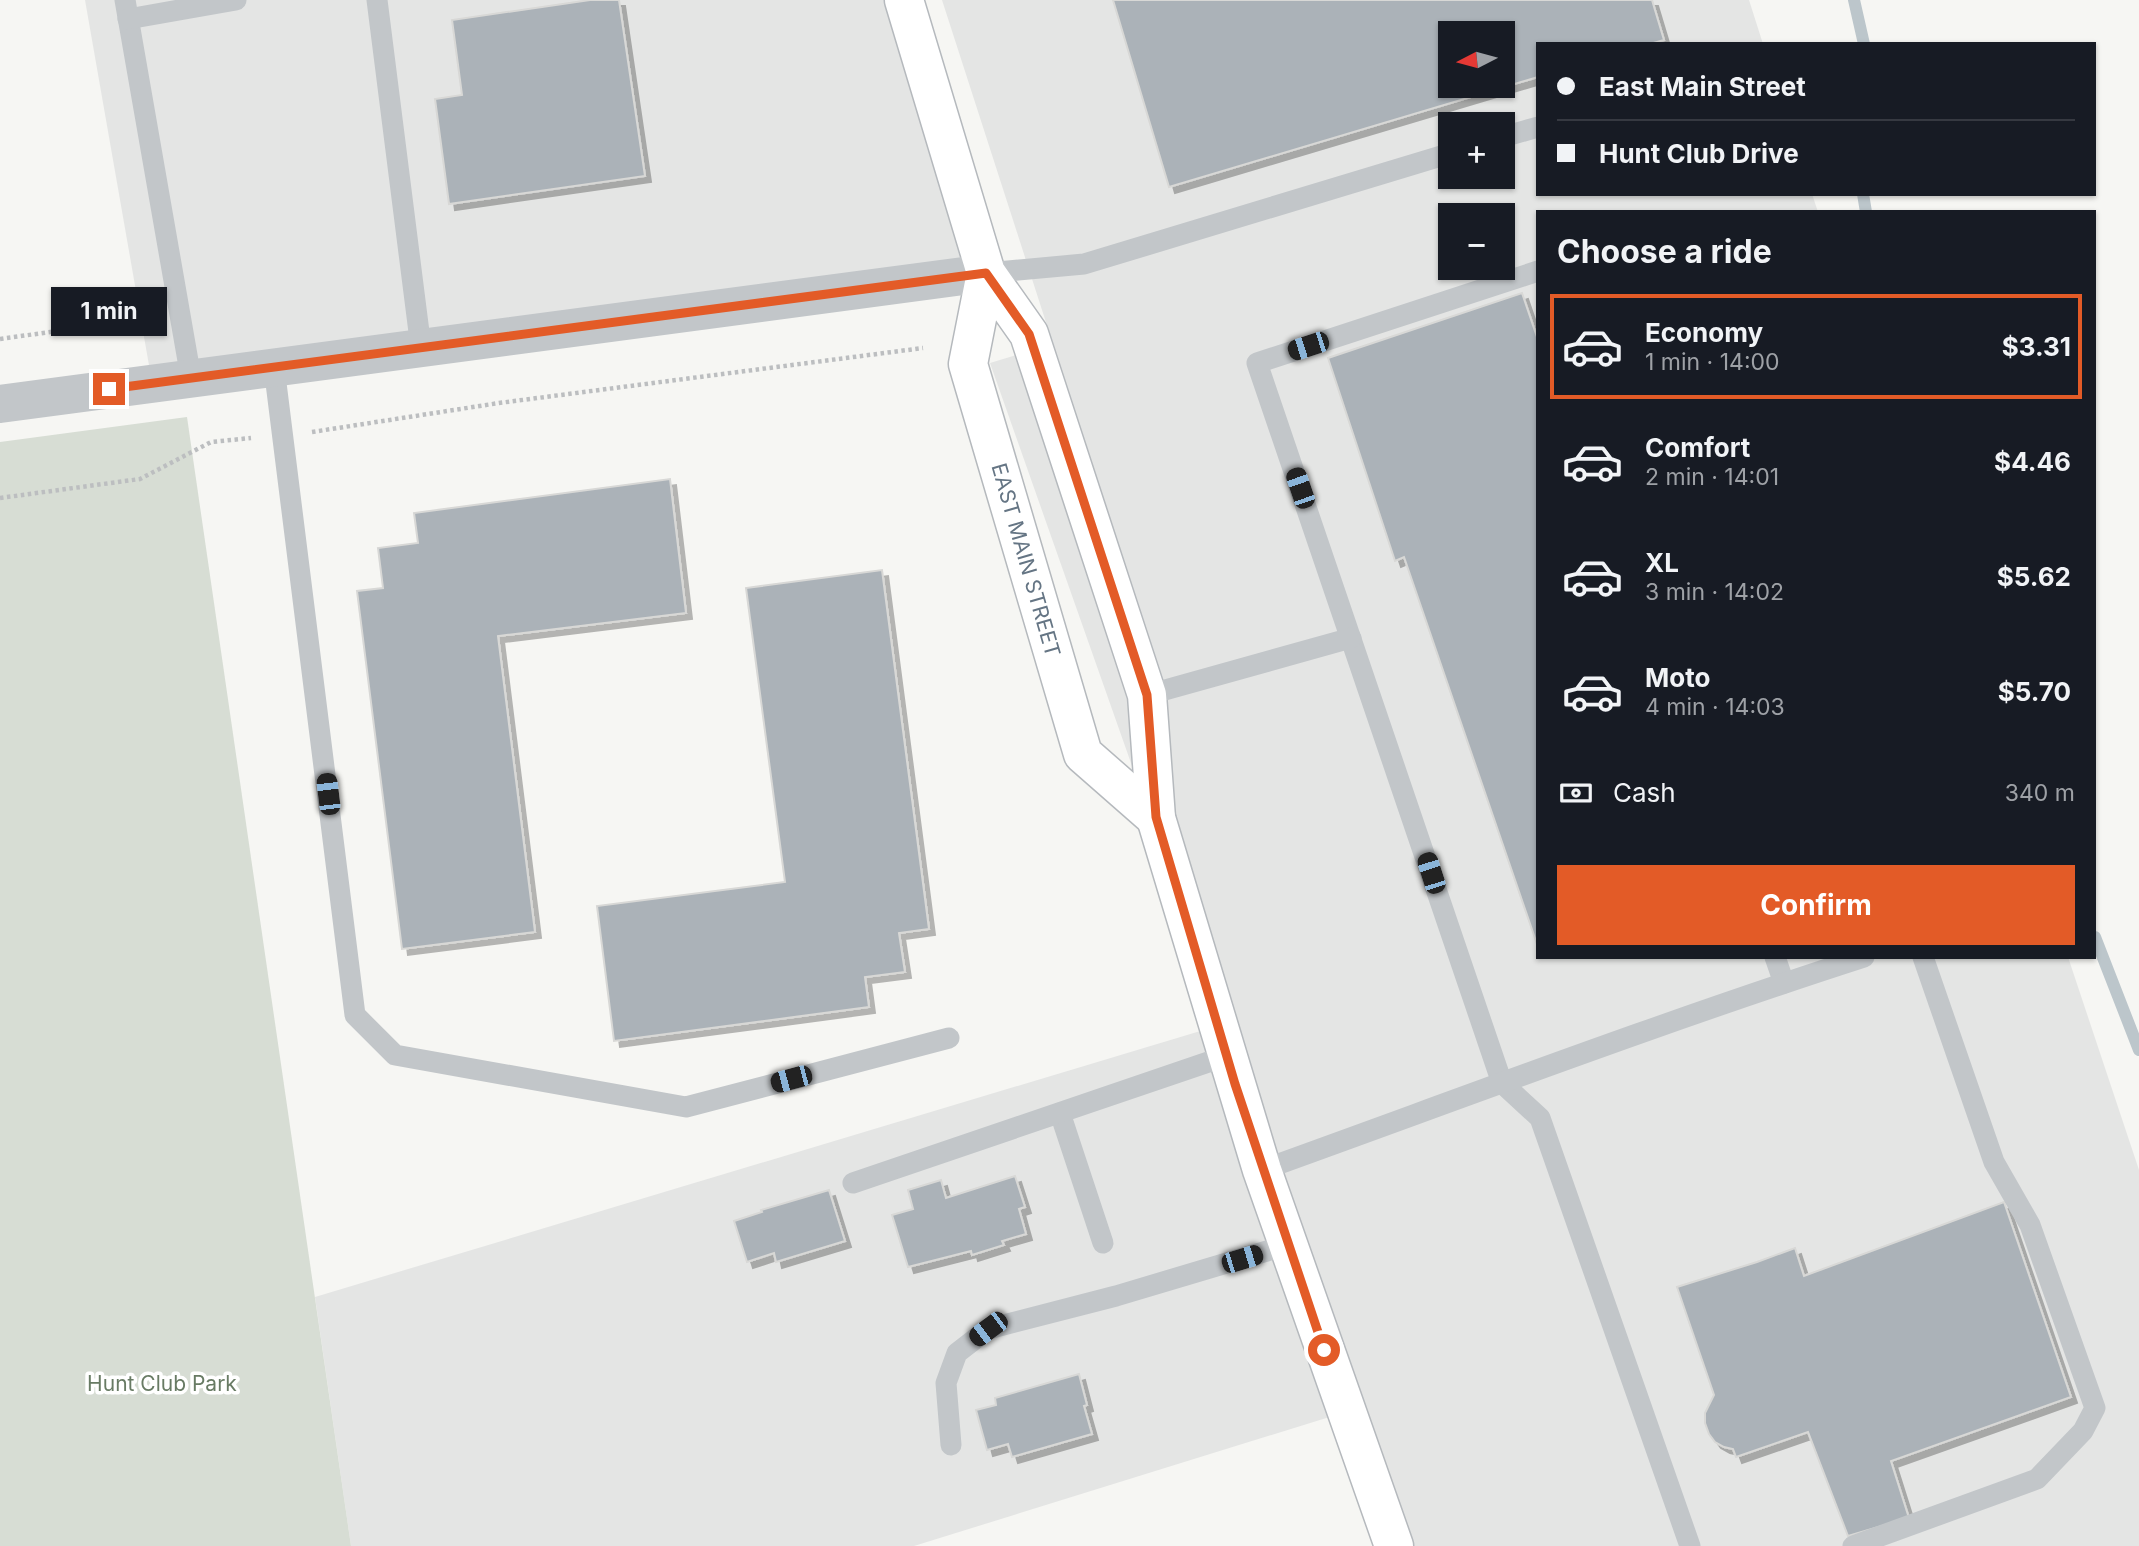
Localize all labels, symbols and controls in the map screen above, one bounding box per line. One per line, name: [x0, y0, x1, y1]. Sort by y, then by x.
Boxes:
north arrow: [1438, 21, 1516, 98]
map controls: [1438, 21, 1515, 280]
text: East Main Street: [1599, 71, 1806, 102]
button: +: [1438, 112, 1515, 189]
text: Hunt Club Drive: [1599, 138, 1799, 169]
button: −: [1438, 203, 1515, 280]
text: Choose a ride: [1557, 232, 1772, 271]
callout: 1 min: [51, 288, 167, 336]
text: 1 min: [81, 297, 137, 325]
icon: car: [1561, 315, 1624, 378]
text: Economy: [1645, 317, 1763, 348]
car: [1285, 330, 1332, 362]
text: $3.31: [2002, 331, 2071, 362]
text: 1 min · 14:00: [1645, 348, 1780, 376]
route end: [93, 373, 125, 405]
icon: car: [1561, 430, 1624, 493]
text: Comfort: [1645, 432, 1750, 463]
text: $4.46: [1994, 446, 2071, 477]
street label: EAST MAIN STREET: [986, 460, 1066, 660]
text: 2 min · 14:01: [1645, 463, 1779, 491]
car: [1284, 465, 1317, 511]
icon: car: [1561, 545, 1624, 608]
text: XL: [1645, 547, 1679, 578]
text: $5.62: [1997, 561, 2071, 592]
text: 3 min · 14:02: [1645, 578, 1784, 606]
icon: car: [1561, 660, 1624, 723]
text: Moto: [1645, 662, 1710, 693]
text: $5.70: [1998, 676, 2071, 707]
text: 4 min · 14:03: [1645, 693, 1785, 721]
car: [316, 772, 341, 816]
icon: cash: [1557, 774, 1595, 812]
text: Cash: [1613, 777, 1676, 808]
text: 340 m: [2005, 779, 2075, 807]
car: [1415, 850, 1448, 896]
button: Confirm: [1557, 865, 2075, 945]
car: [768, 1063, 815, 1095]
car: [1219, 1243, 1266, 1275]
car: [965, 1308, 1012, 1350]
route start: [1308, 1334, 1340, 1366]
park label: Hunt Club Park: [87, 1371, 237, 1396]

